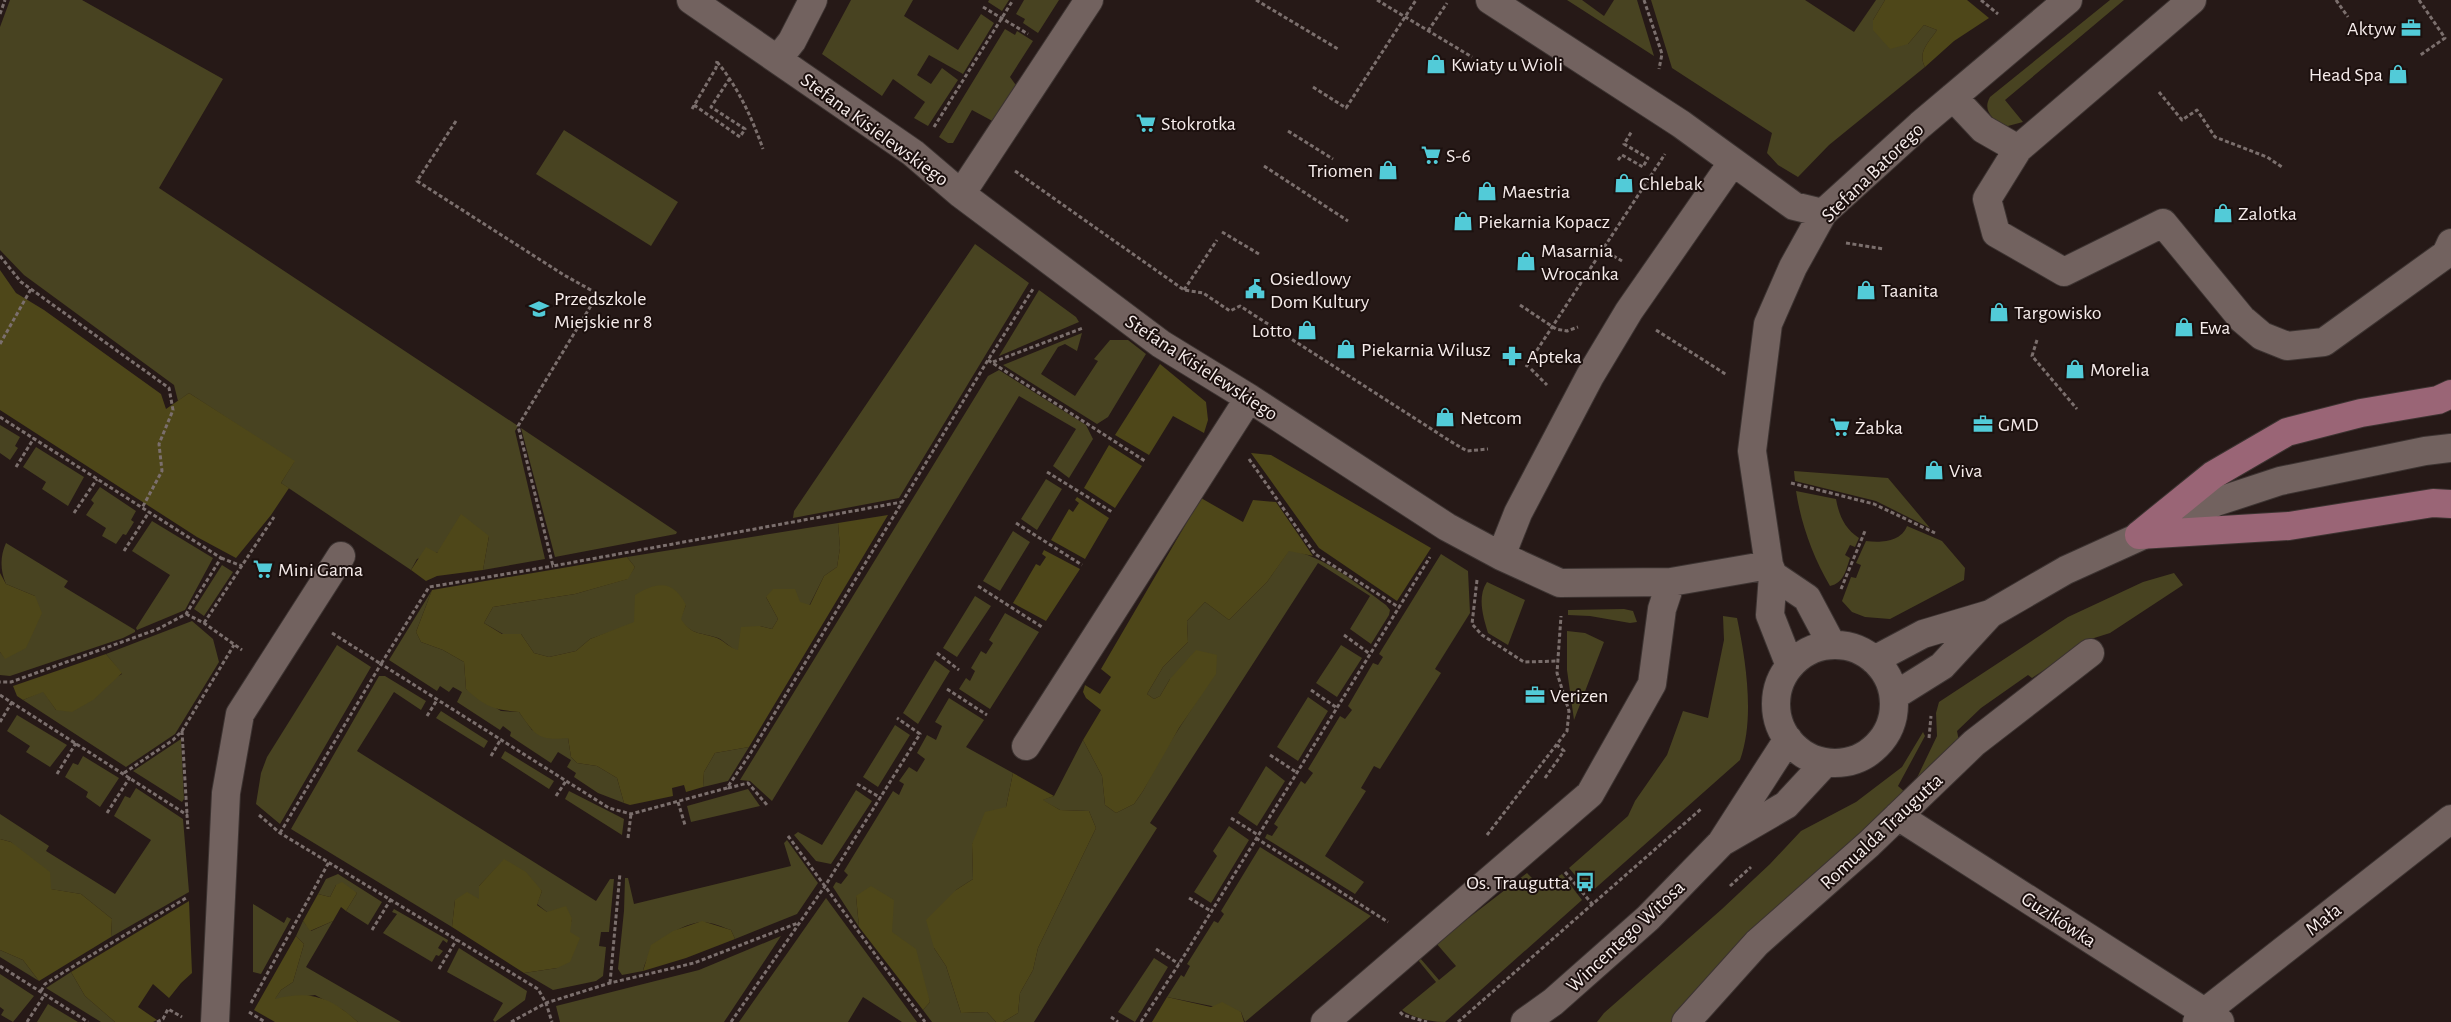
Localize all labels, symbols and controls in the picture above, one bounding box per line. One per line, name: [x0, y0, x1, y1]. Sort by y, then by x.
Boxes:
office icon: Aktyw: [2400, 17, 2422, 39]
place label: Aktyw: [2347, 19, 2397, 39]
shop icon: Kwiaty u Wioli: [1425, 53, 1447, 75]
place label: Kwiaty u Wioli: [1451, 55, 1563, 75]
shop icon: Head Spa: [2387, 63, 2409, 85]
place label: Head Spa: [2309, 65, 2383, 85]
street label: Stefana Kisielewskiego: [797, 70, 952, 190]
supermarket icon: Stokrotka: [1135, 112, 1157, 134]
place label: Stokrotka: [1161, 114, 1236, 134]
street label: Stefana Batorego: [1818, 119, 1928, 226]
supermarket icon: S-6: [1420, 144, 1442, 166]
place label: S-6: [1446, 146, 1471, 166]
shop icon: Triomen: [1377, 159, 1399, 181]
place label: Triomen: [1308, 161, 1373, 181]
shop icon: Chlebak: [1613, 172, 1635, 194]
place label: Chlebak: [1639, 174, 1703, 194]
shop icon: Maestria: [1476, 180, 1498, 202]
place label: Maestria: [1502, 182, 1570, 202]
shop icon: Zalotka: [2212, 202, 2234, 224]
place label: Zalotka: [2238, 204, 2297, 224]
shop icon: Piekarnia Kopacz: [1452, 210, 1474, 232]
place label: Piekarnia Kopacz: [1478, 212, 1610, 232]
place label: Masarnia Wrocanka: [1541, 241, 1619, 284]
shop icon: Masarnia Wrocanka: [1515, 250, 1537, 272]
place label: Osiedlowy Dom Kultury: [1270, 269, 1370, 312]
public building icon: Osiedlowy Dom Kultury: [1244, 278, 1266, 300]
shop icon: Taanita: [1855, 279, 1877, 301]
place label: Taanita: [1881, 281, 1939, 301]
place label: Przedszkole Miejskie nr 8: [554, 289, 652, 332]
school or university icon: Przedszkole Miejskie nr 8: [528, 298, 550, 320]
shop icon: Targowisko: [1988, 301, 2010, 323]
place label: Targowisko: [2014, 303, 2102, 323]
street label: Stefana Kisielewskiego: [1122, 311, 1281, 425]
shop icon: Ewa: [2173, 316, 2195, 338]
place label: Ewa: [2199, 318, 2230, 338]
shop icon: Lotto: [1296, 319, 1318, 341]
place label: Lotto: [1252, 321, 1292, 341]
shop icon: Piekarnia Wilusz: [1335, 338, 1357, 360]
place label: Piekarnia Wilusz: [1361, 340, 1491, 360]
pharmacy icon: Apteka: [1501, 345, 1523, 367]
place label: Apteka: [1527, 347, 1582, 367]
shop icon: Morelia: [2064, 358, 2086, 380]
place label: Morelia: [2090, 360, 2150, 380]
shop icon: Netcom: [1434, 406, 1456, 428]
place label: Netcom: [1460, 408, 1522, 428]
office icon: GMD: [1972, 413, 1994, 435]
place label: GMD: [1998, 415, 2039, 435]
supermarket icon: Żabka: [1829, 416, 1851, 438]
place label: Żabka: [1855, 418, 1903, 438]
shop icon: Viva: [1923, 459, 1945, 481]
place label: Viva: [1949, 461, 1982, 481]
supermarket icon: Mini Gama: [252, 558, 274, 580]
place label: Mini Gama: [278, 560, 363, 580]
office icon: Verizen: [1524, 684, 1546, 706]
place label: Verizen: [1550, 686, 1608, 706]
street label: Romualda Traugutta: [1817, 770, 1947, 893]
bus stop icon: Os. Traugutta: [1574, 871, 1596, 893]
place label: Os. Traugutta: [1466, 873, 1570, 893]
street label: Wincentego Witosa: [1563, 877, 1689, 996]
street label: Guzikówka: [2018, 888, 2099, 951]
street label: Mała: [2302, 900, 2345, 940]

